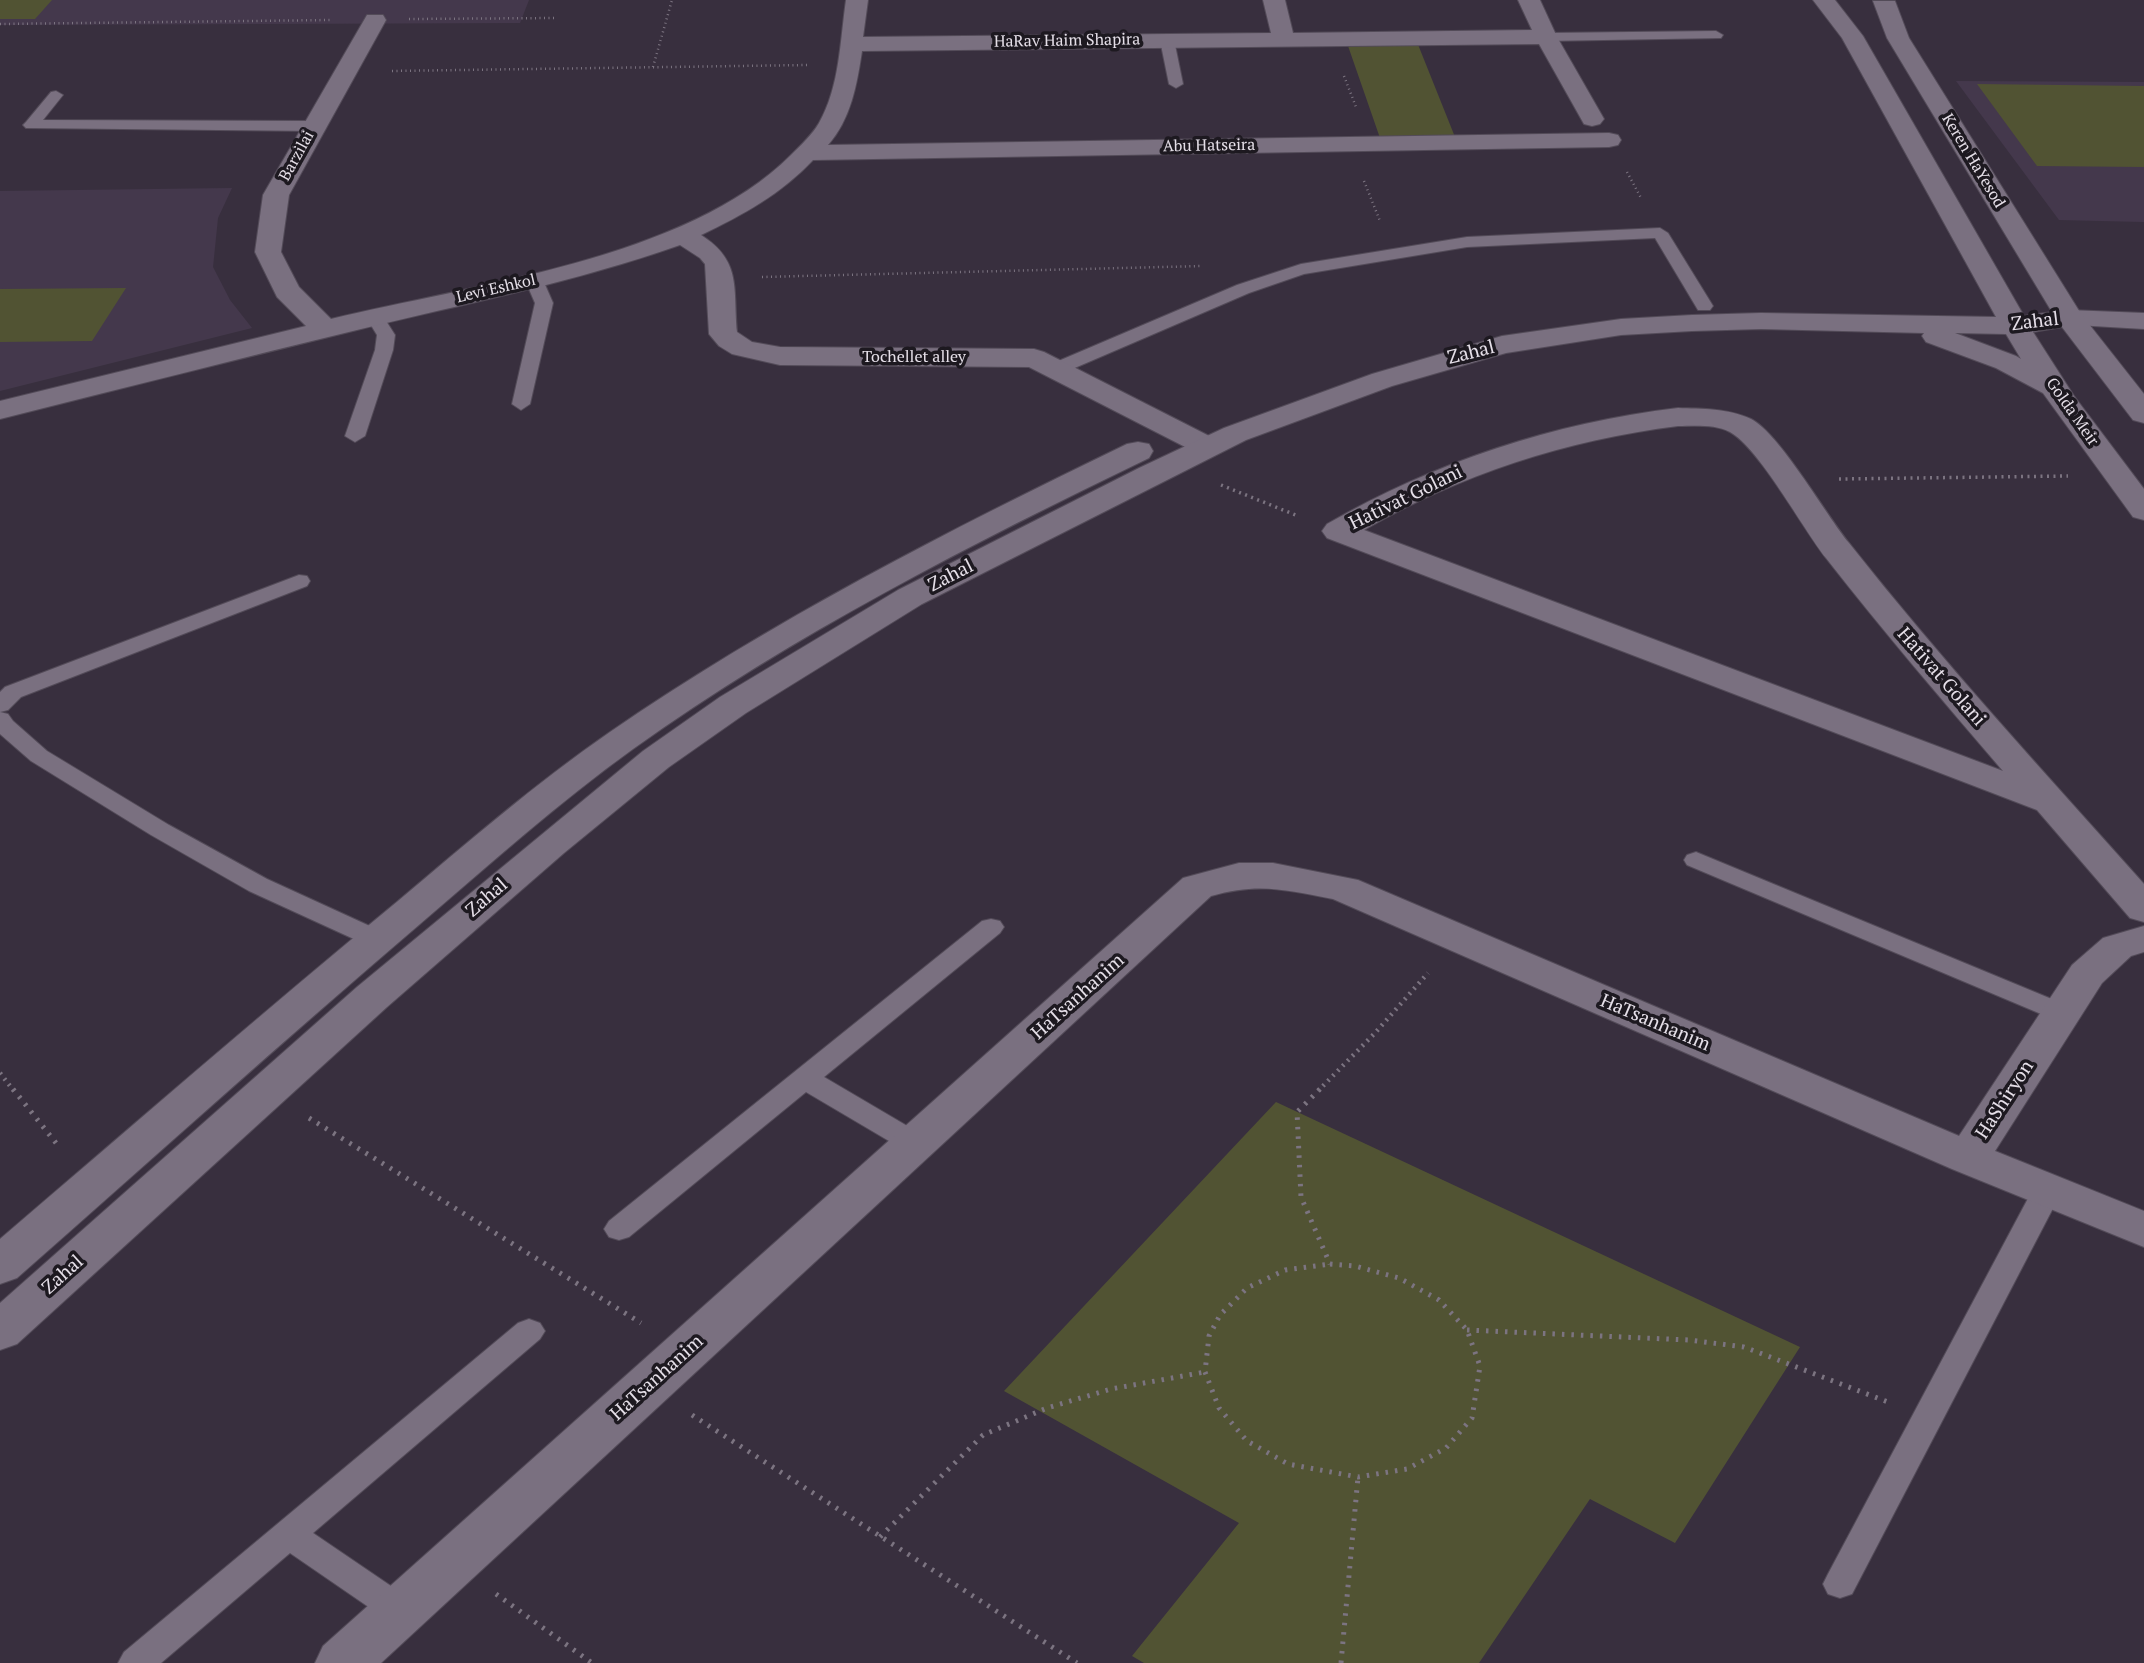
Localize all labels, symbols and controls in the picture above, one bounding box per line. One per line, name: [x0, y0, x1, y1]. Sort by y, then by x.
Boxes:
street label: HaRav Haim Shapira: [994, 30, 1140, 52]
street label: Keren HaYesod: [1937, 110, 2009, 212]
street label: Barzilai: [275, 128, 319, 184]
street label: Abu Hatseira: [1163, 136, 1255, 156]
street label: Levi Eshkol: [455, 271, 537, 307]
street label: Zahal: [2010, 308, 2060, 336]
street label: Zahal: [1445, 336, 1497, 370]
street label: Tochellet alley: [862, 347, 966, 367]
street label: Golda Meir: [2042, 374, 2102, 450]
street label: Hativat Golani: [1346, 461, 1466, 535]
street label: Zahal: [925, 555, 977, 597]
street label: Hativat Golani: [1892, 623, 1990, 731]
street label: Zahal: [462, 874, 512, 922]
street label: HaTsanhanim: [1027, 949, 1129, 1045]
street label: HaTsanhanim: [1597, 990, 1713, 1056]
street label: HaShiryon: [1971, 1056, 2039, 1144]
street label: Zahal: [38, 1251, 88, 1299]
street label: HaTsanhanim: [606, 1330, 708, 1426]

